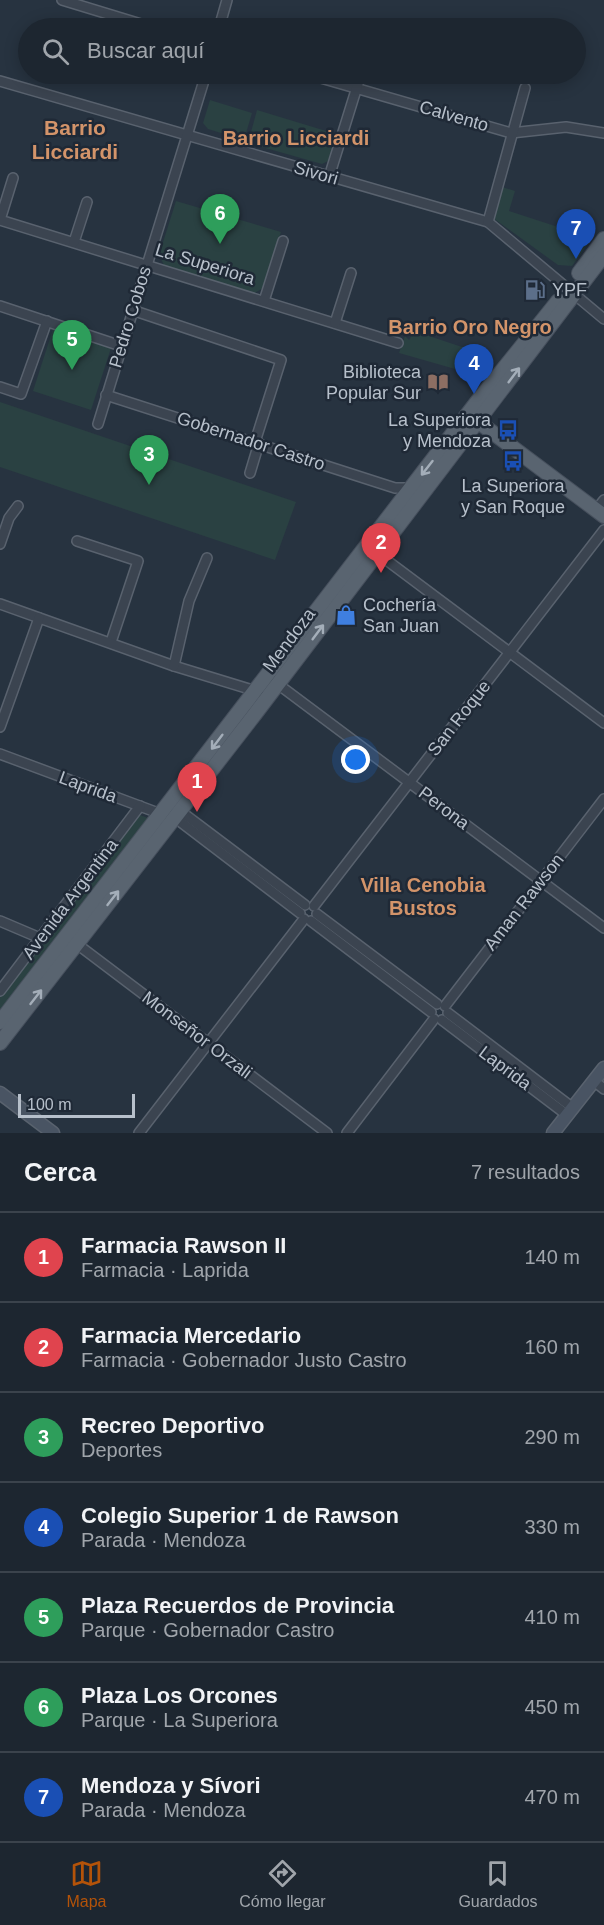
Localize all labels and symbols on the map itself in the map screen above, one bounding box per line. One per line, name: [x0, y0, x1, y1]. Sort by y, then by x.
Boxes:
street label: Calvento: [417, 97, 491, 135]
district label: Barrio Licciardi: [32, 116, 118, 163]
district label: Barrio Licciardi: [223, 127, 369, 149]
street label: Sivori: [292, 157, 340, 189]
pin: 6: [200, 194, 240, 244]
pin: 7: [556, 210, 596, 259]
street label: La Superiora: [153, 239, 258, 289]
street label: Pedro Cobos: [105, 264, 155, 370]
fuel station icon: YPF: [523, 278, 547, 302]
place label: YPF: [552, 280, 587, 300]
district label: Barrio Oro Negro: [388, 316, 552, 338]
pin: 5: [52, 320, 92, 370]
pin: 4: [454, 344, 494, 394]
place label: Biblioteca Popular Sur: [326, 362, 422, 403]
one-way arrow: [507, 367, 520, 383]
library icon: Biblioteca Popular Sur: [426, 370, 450, 394]
street label: Gobernador Castro: [175, 408, 327, 474]
place label: La Superiora y Mendoza: [388, 410, 492, 451]
bus stop icon: La Superiora y Mendoza: [496, 418, 520, 442]
pin: 3: [130, 436, 168, 485]
bus stop icon: La Superiora y San Roque: [501, 449, 525, 473]
one-way arrow: [421, 459, 434, 475]
place label: La Superiora y San Roque: [461, 476, 566, 517]
pin: 2: [362, 524, 400, 573]
place label: Cochería San Juan: [363, 595, 439, 636]
shop icon: Cochería San Juan: [334, 603, 358, 627]
street label: Mendoza: [259, 604, 320, 676]
one-way arrow: [311, 625, 324, 641]
street label: San Roque: [423, 676, 495, 760]
one-way arrow: [210, 734, 223, 750]
your location: [341, 745, 370, 774]
pin: 1: [178, 762, 216, 812]
street label: Laprida: [56, 767, 121, 807]
street label: Perona: [415, 783, 474, 834]
street label: Avenida Argentina: [18, 834, 122, 963]
street label: Aman Rawson: [480, 850, 568, 954]
district label: Villa Cenobia Bustos: [360, 874, 486, 919]
one-way arrow: [106, 891, 119, 907]
street label: Monseñor Orzali: [138, 987, 256, 1083]
one-way arrow: [29, 989, 42, 1005]
street label: Laprida: [475, 1042, 536, 1095]
scale bar: [18, 1091, 135, 1118]

